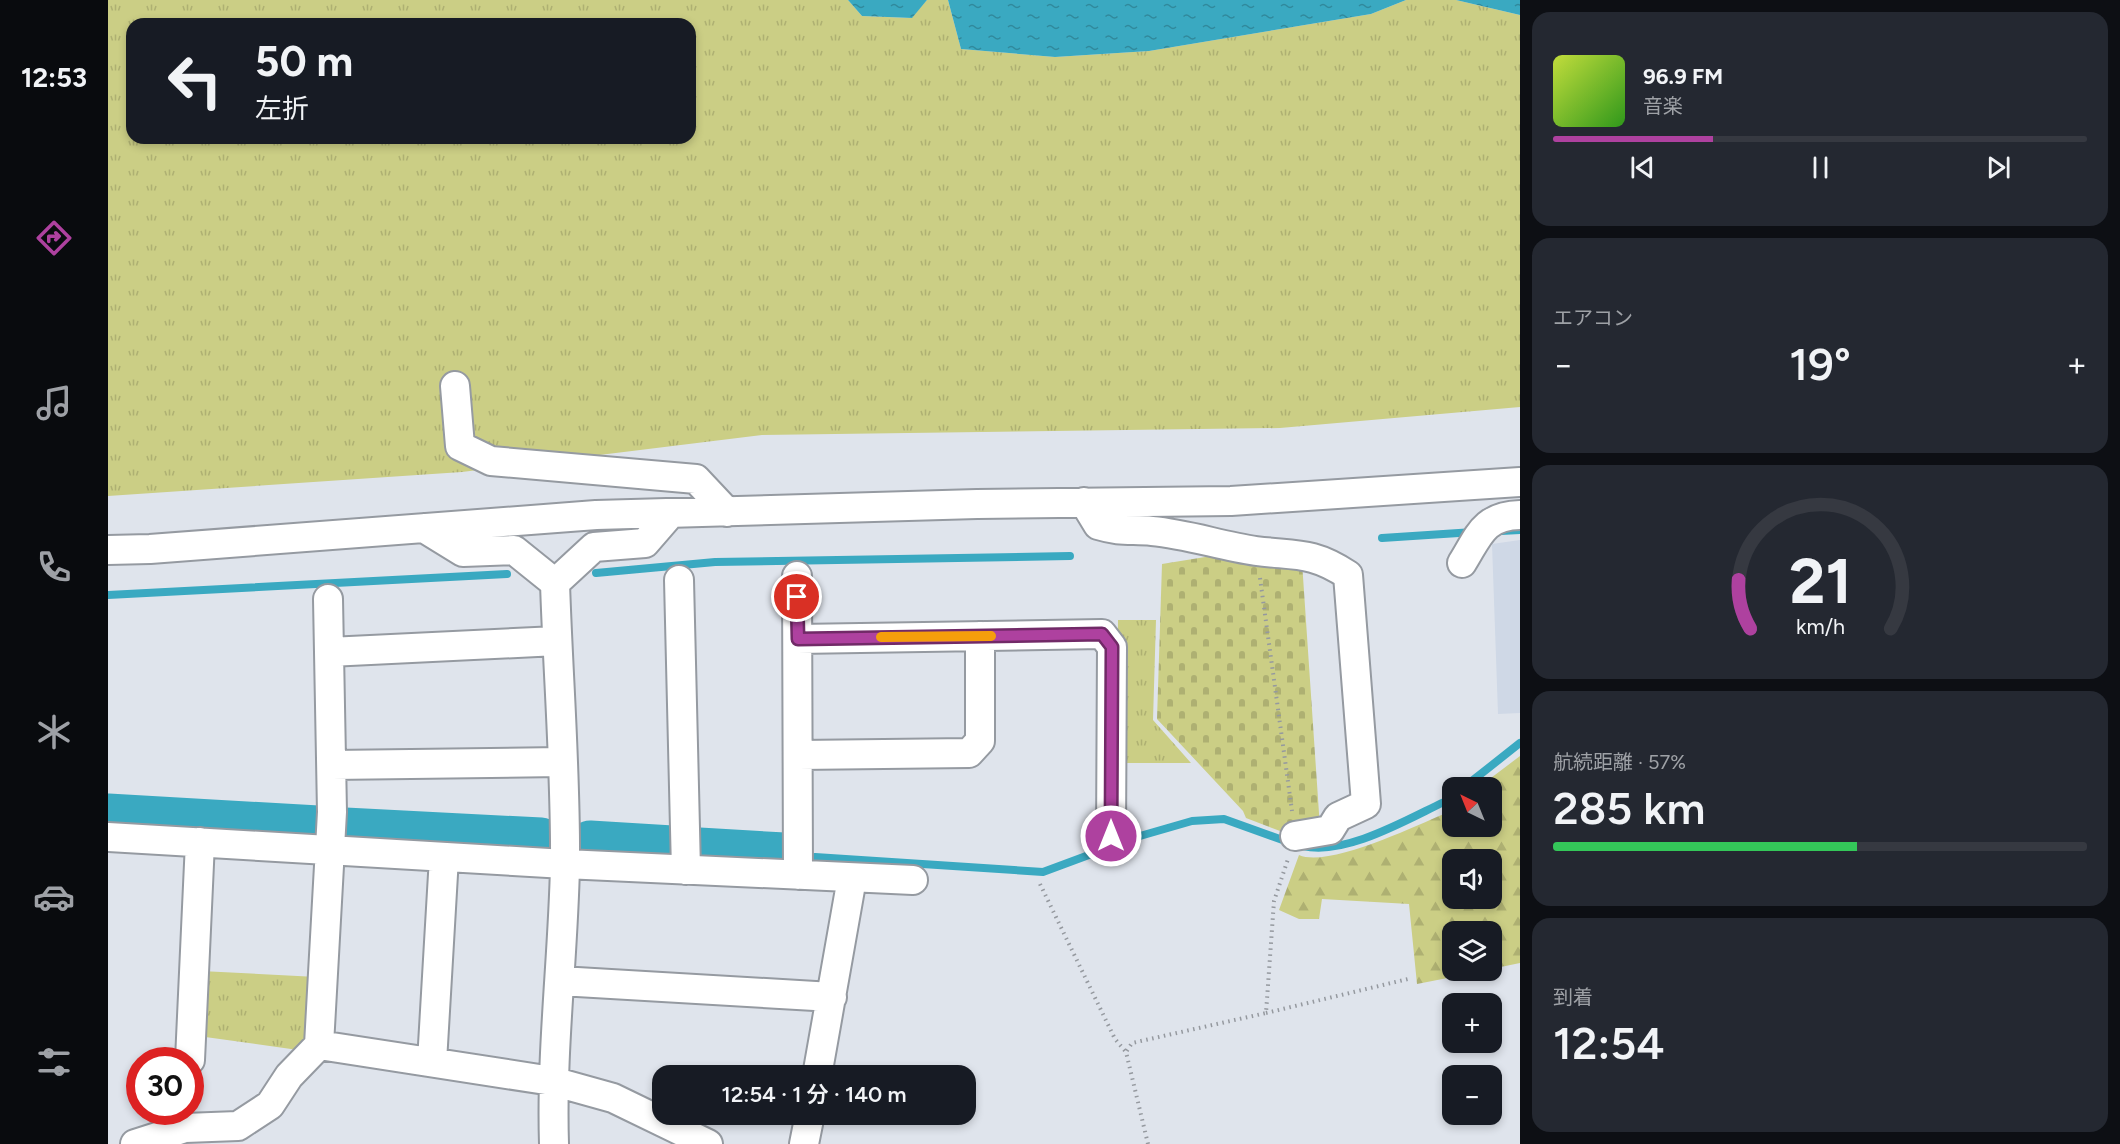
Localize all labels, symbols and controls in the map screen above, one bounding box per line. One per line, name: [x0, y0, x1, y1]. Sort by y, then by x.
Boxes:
text: 50 m: [255, 36, 353, 87]
icon: left: [156, 42, 234, 120]
text: 12:53: [21, 61, 87, 94]
text: 96.9 FM: [1643, 63, 1723, 90]
text: 左折: [255, 92, 309, 125]
text: 音楽: [1643, 94, 1683, 118]
icon: previous: [1626, 151, 1659, 184]
icon: pause: [1804, 151, 1837, 184]
icon: next: [1982, 151, 2015, 184]
icon: directions: [33, 217, 75, 259]
text: エアコン: [1553, 306, 1633, 330]
text: 19°: [1789, 337, 1851, 391]
text: −: [1553, 345, 1574, 384]
text: +: [2066, 345, 2087, 384]
icon: music: [33, 382, 75, 424]
text: 21: [1789, 544, 1851, 619]
icon: phone: [33, 546, 75, 588]
pin: [771, 571, 822, 622]
icon: arrive: [780, 580, 813, 613]
text: km/h: [1796, 614, 1844, 639]
icon: climate: [33, 711, 75, 753]
text: 航続距離 · 57%: [1553, 750, 1686, 774]
north arrow: [1442, 777, 1502, 837]
map controls: [1442, 777, 1502, 1125]
text: 285 km: [1553, 781, 1705, 835]
position arrow: [1079, 804, 1143, 868]
button: sound: [1442, 849, 1502, 909]
icon: car: [33, 876, 75, 918]
button: layers: [1442, 921, 1502, 981]
text: 到着: [1553, 985, 1593, 1009]
button: +: [1442, 993, 1502, 1053]
text: 12:54: [1553, 1016, 1665, 1070]
icon: filters: [33, 1041, 75, 1083]
speed limit sign: 30: [126, 1047, 204, 1125]
button: −: [1442, 1065, 1502, 1125]
text: 12:54 · 1 分 · 140 m: [721, 1081, 907, 1108]

